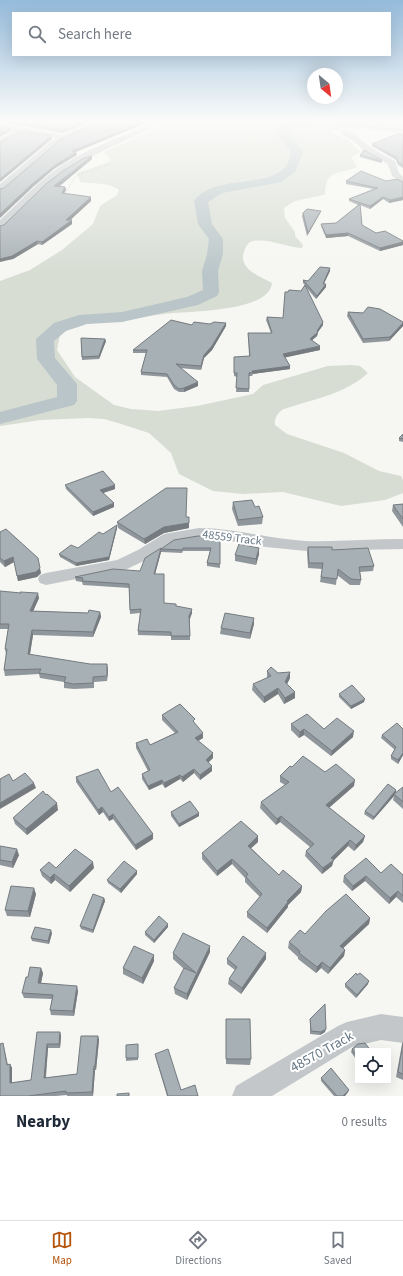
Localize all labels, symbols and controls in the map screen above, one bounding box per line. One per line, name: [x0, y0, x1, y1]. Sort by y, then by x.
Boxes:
search box: [12, 12, 391, 56]
icon: search: [26, 23, 48, 45]
text: Search here: [58, 24, 132, 45]
north arrow: [307, 68, 343, 104]
street label: 48559 Track: [201, 526, 263, 550]
street label: 48570 Track: [287, 1026, 357, 1078]
map controls: [355, 1048, 391, 1084]
button: locate: [355, 1048, 391, 1084]
text: Nearby: [16, 1110, 70, 1134]
text: 0 results: [342, 1113, 387, 1131]
tab: Map: [51, 1229, 73, 1268]
tab: Directions: [175, 1229, 222, 1268]
tab: Saved: [324, 1229, 352, 1268]

